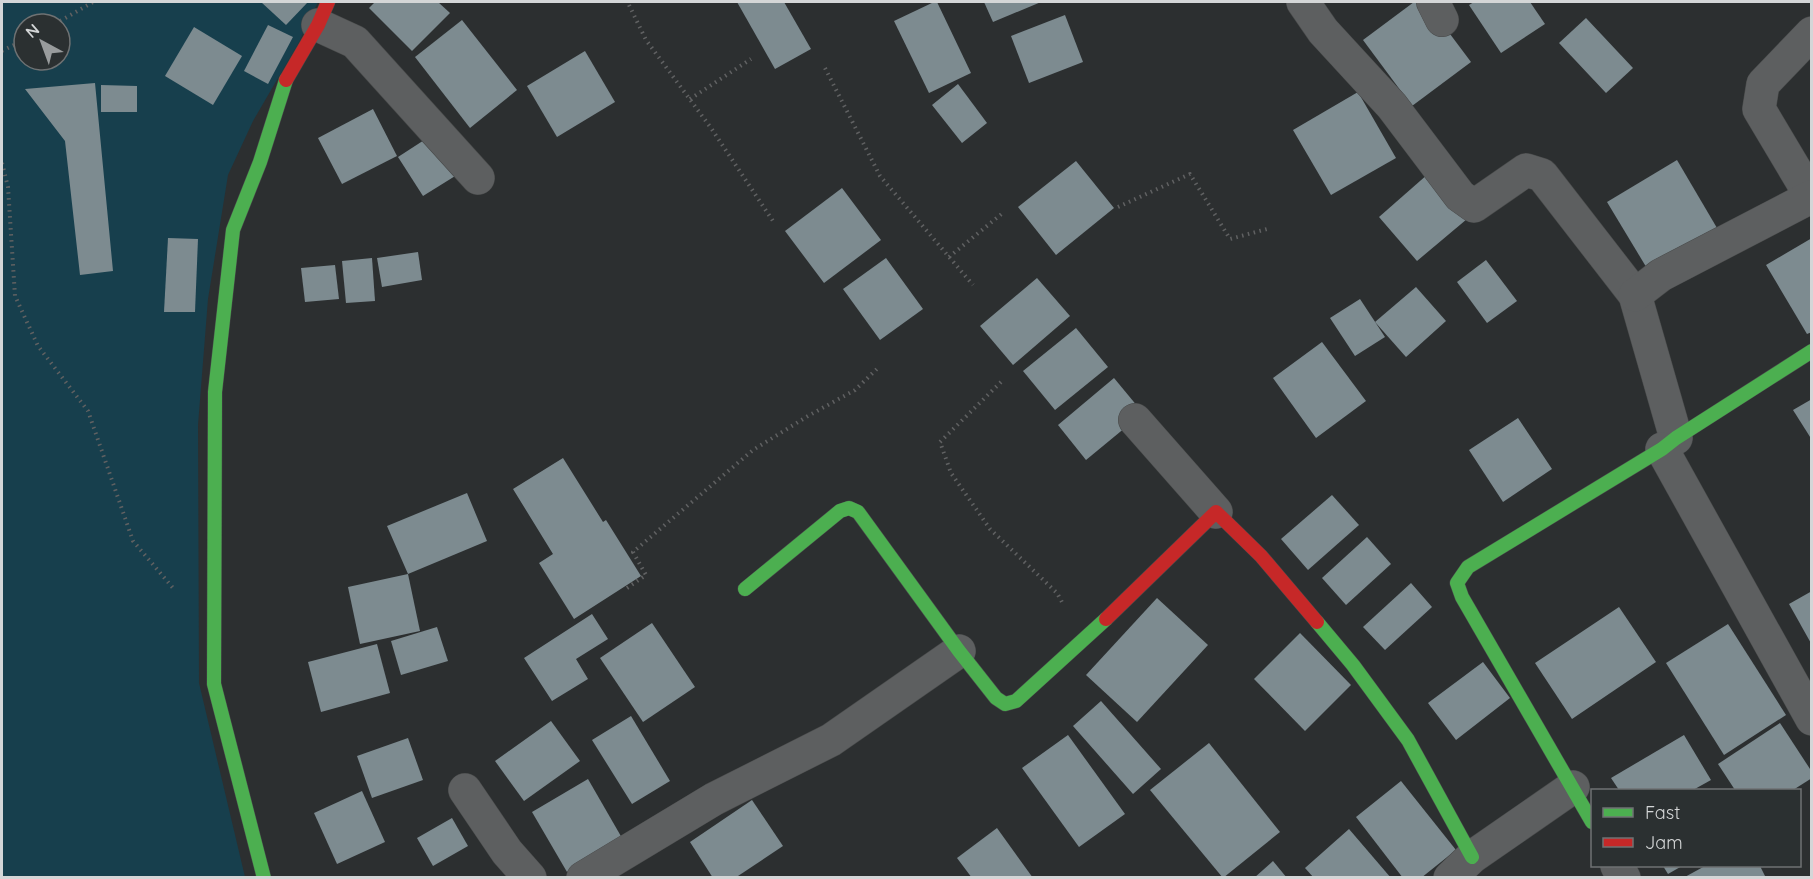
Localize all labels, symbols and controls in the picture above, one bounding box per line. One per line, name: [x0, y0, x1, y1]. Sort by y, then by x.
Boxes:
north arrow: [12, 12, 72, 72]
text: N: [21, 19, 43, 42]
legend: [1591, 789, 1801, 867]
text: Fast: [1645, 801, 1680, 824]
text: Jam: [1645, 831, 1683, 854]

